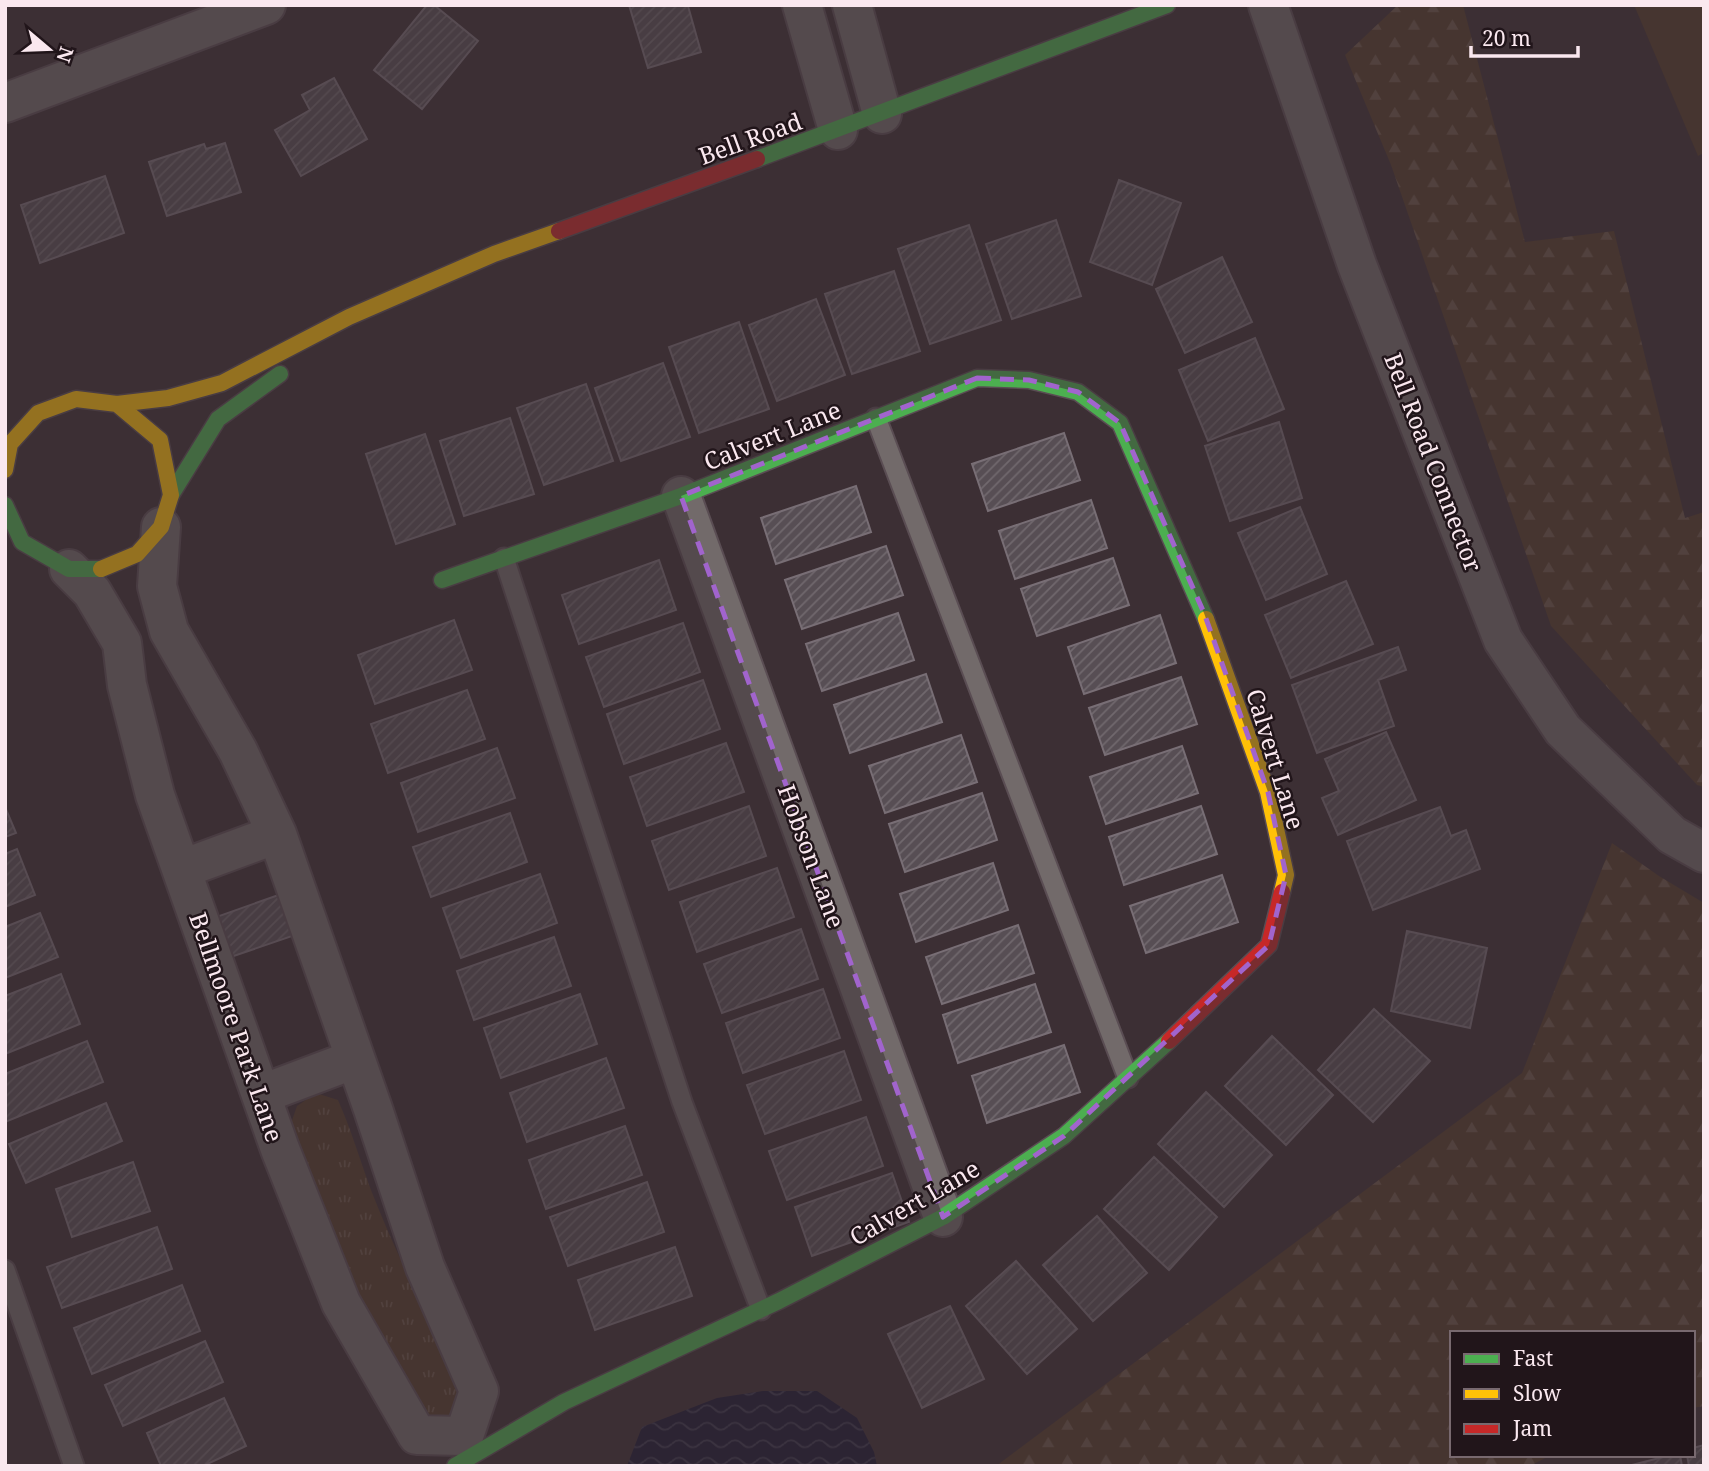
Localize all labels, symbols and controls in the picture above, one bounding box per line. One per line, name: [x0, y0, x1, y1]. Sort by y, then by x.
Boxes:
north arrow: [14, 14, 84, 84]
scale bar: [1471, 14, 1578, 58]
text: 20 m: [1482, 24, 1531, 52]
text: N: [50, 43, 80, 66]
street label: Bell Road: [694, 104, 806, 172]
street label: Bell Road Connector: [1377, 348, 1491, 576]
street label: Calvert Lane: [699, 393, 845, 477]
street label: Calvert Lane: [1239, 685, 1313, 833]
street label: Hobson Lane: [771, 780, 853, 932]
street label: Bellmoore Park Lane: [182, 908, 292, 1146]
street label: Calvert Lane: [843, 1151, 985, 1253]
legend: [1450, 1331, 1695, 1457]
text: Fast: [1513, 1344, 1553, 1372]
text: Slow: [1513, 1379, 1562, 1407]
text: Jam: [1512, 1414, 1552, 1442]

